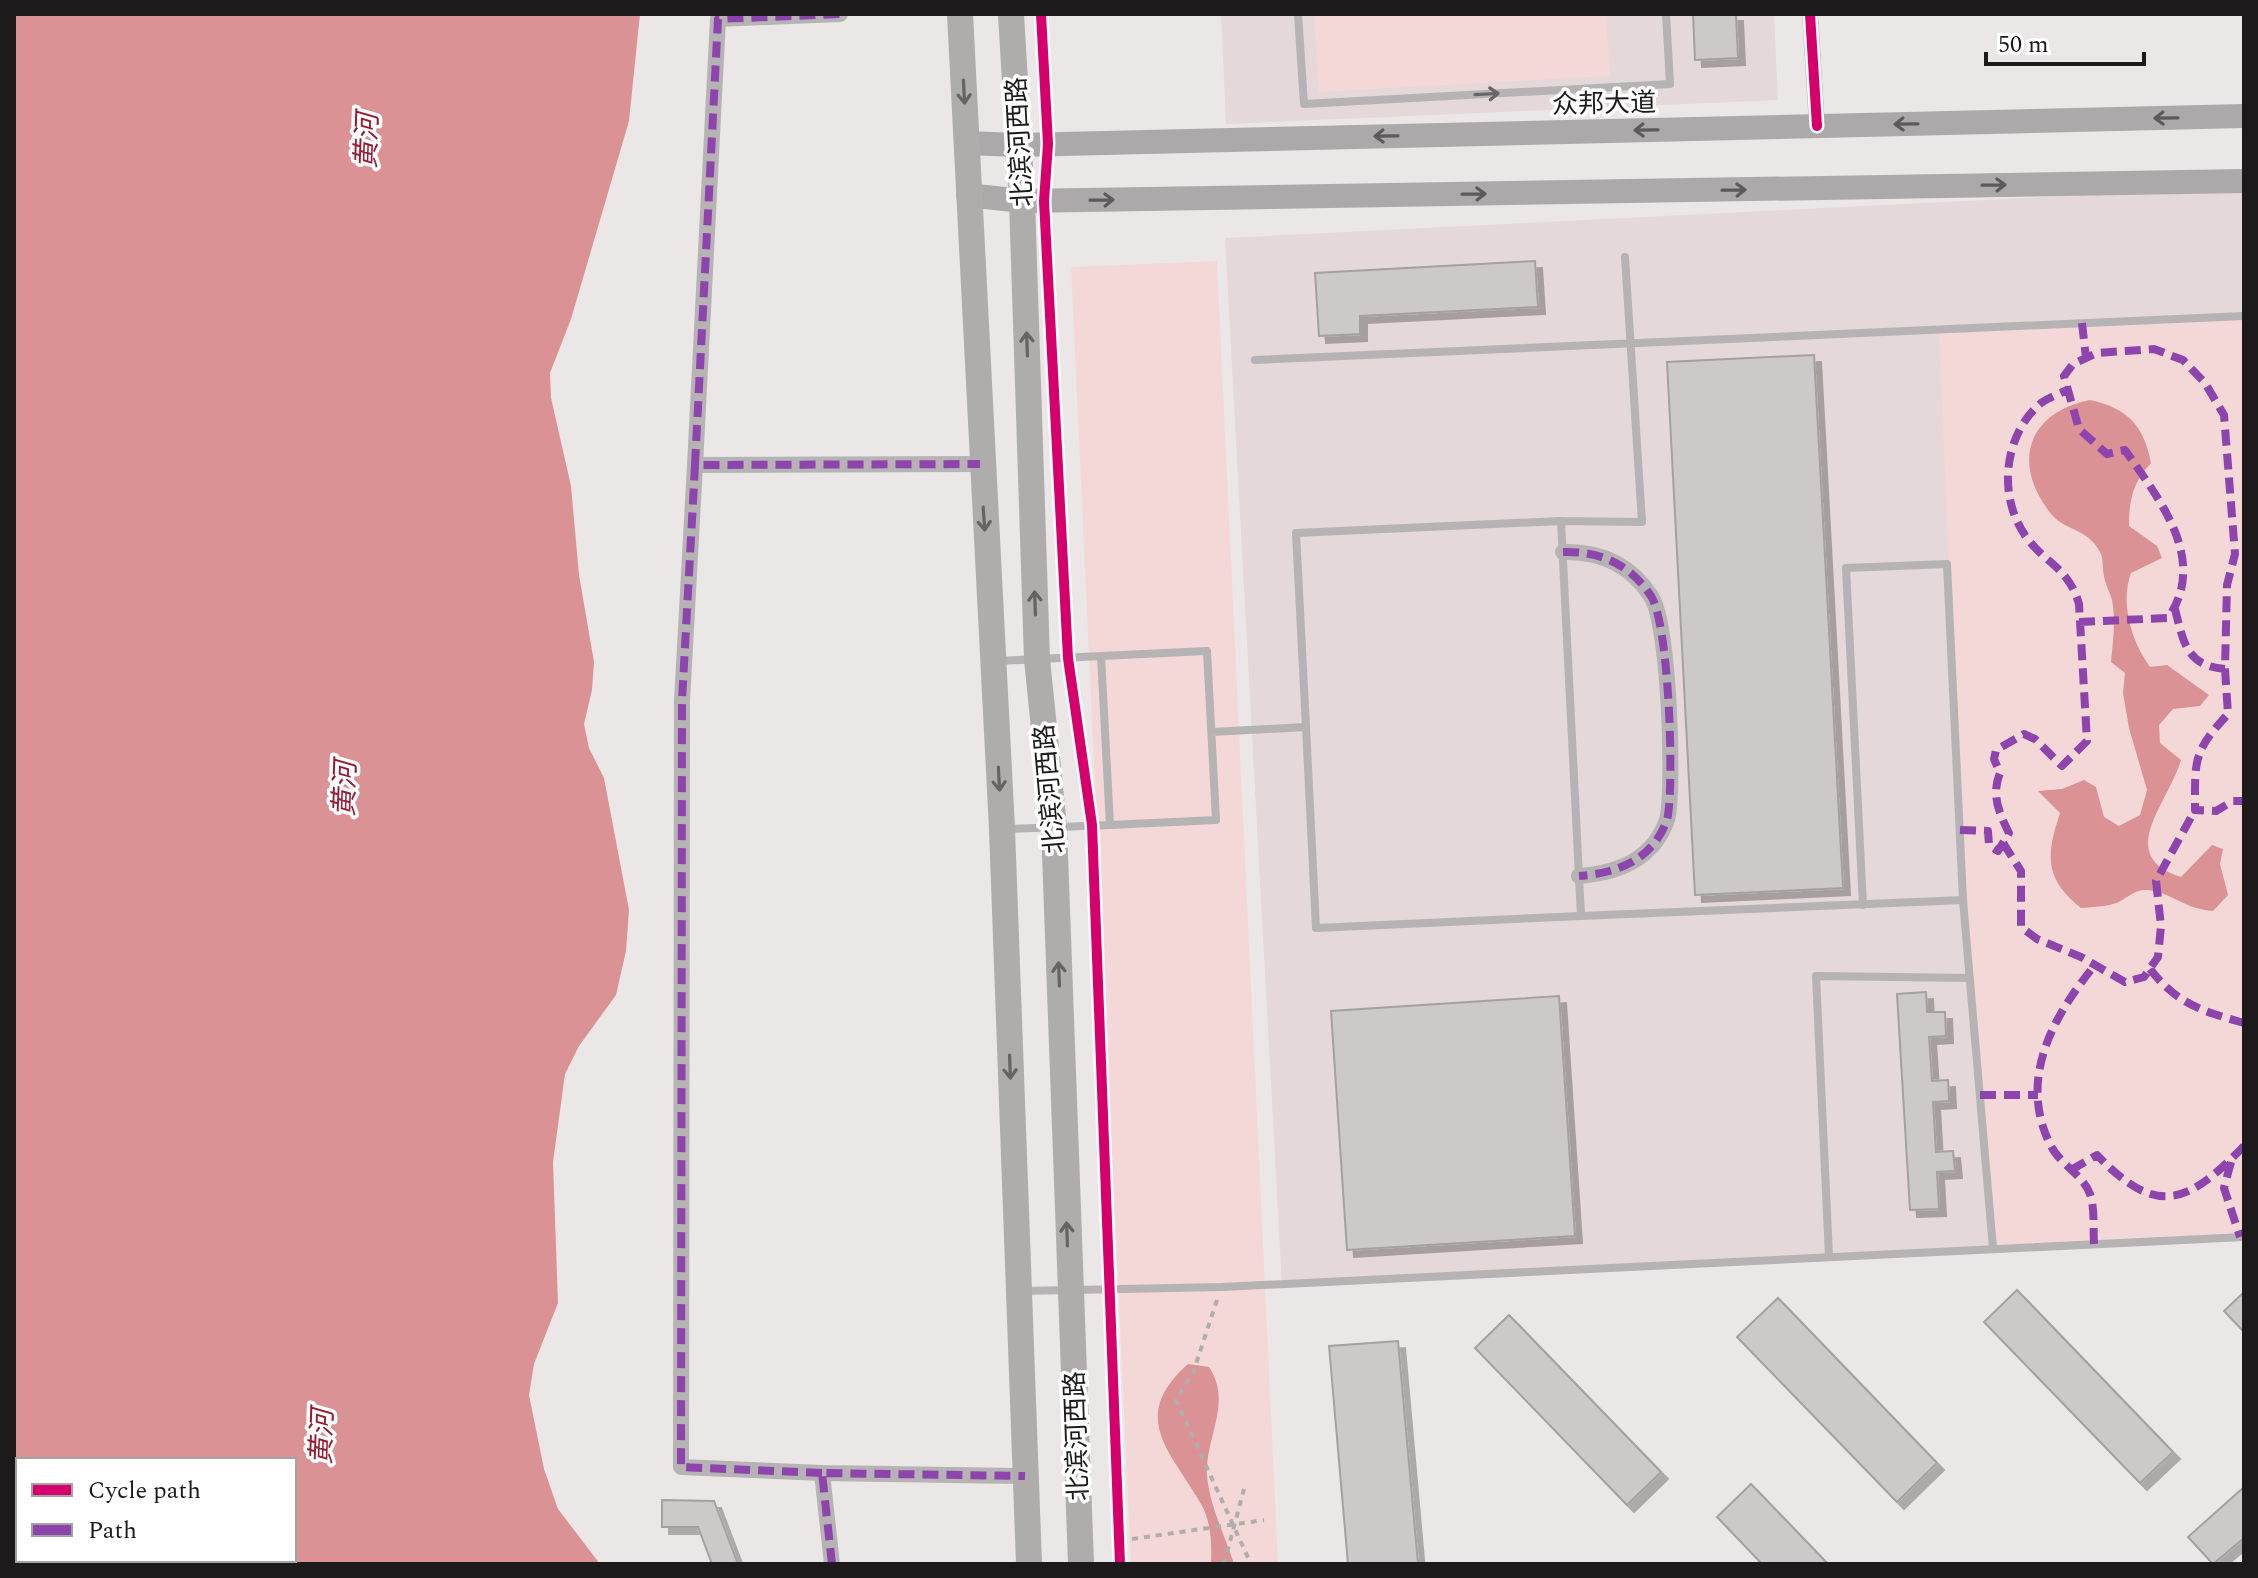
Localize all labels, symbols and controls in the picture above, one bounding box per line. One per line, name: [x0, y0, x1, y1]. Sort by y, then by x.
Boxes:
scale bar: [1986, 16, 2144, 66]
text: 50 m: [1998, 27, 2049, 63]
street label: 北滨河西路: [997, 76, 1043, 208]
one-way arrow: [956, 78, 971, 105]
street label: 众邦大道: [1552, 83, 1656, 125]
one-way arrow: [1473, 86, 1500, 101]
water label: 黄河: [345, 107, 390, 170]
one-way arrow: [2153, 110, 2180, 125]
one-way arrow: [1893, 116, 1920, 131]
one-way arrow: [1633, 122, 1660, 138]
one-way arrow: [1373, 129, 1400, 144]
one-way arrow: [1980, 178, 2007, 193]
one-way arrow: [1720, 182, 1747, 198]
one-way arrow: [1460, 186, 1487, 202]
one-way arrow: [1088, 192, 1115, 208]
one-way arrow: [1019, 331, 1034, 358]
one-way arrow: [977, 505, 992, 532]
one-way arrow: [1028, 590, 1043, 617]
street label: 北滨河西路: [1024, 722, 1076, 855]
water label: 黄河: [323, 755, 368, 818]
one-way arrow: [992, 765, 1007, 792]
one-way arrow: [1052, 961, 1067, 988]
one-way arrow: [1002, 1053, 1017, 1080]
one-way arrow: [1060, 1221, 1075, 1248]
street label: 北滨河西路: [1055, 1370, 1099, 1502]
water label: 黄河: [300, 1403, 345, 1466]
legend: [16, 1458, 296, 1562]
text: Cycle path: [88, 1473, 201, 1509]
text: Path: [88, 1513, 137, 1549]

